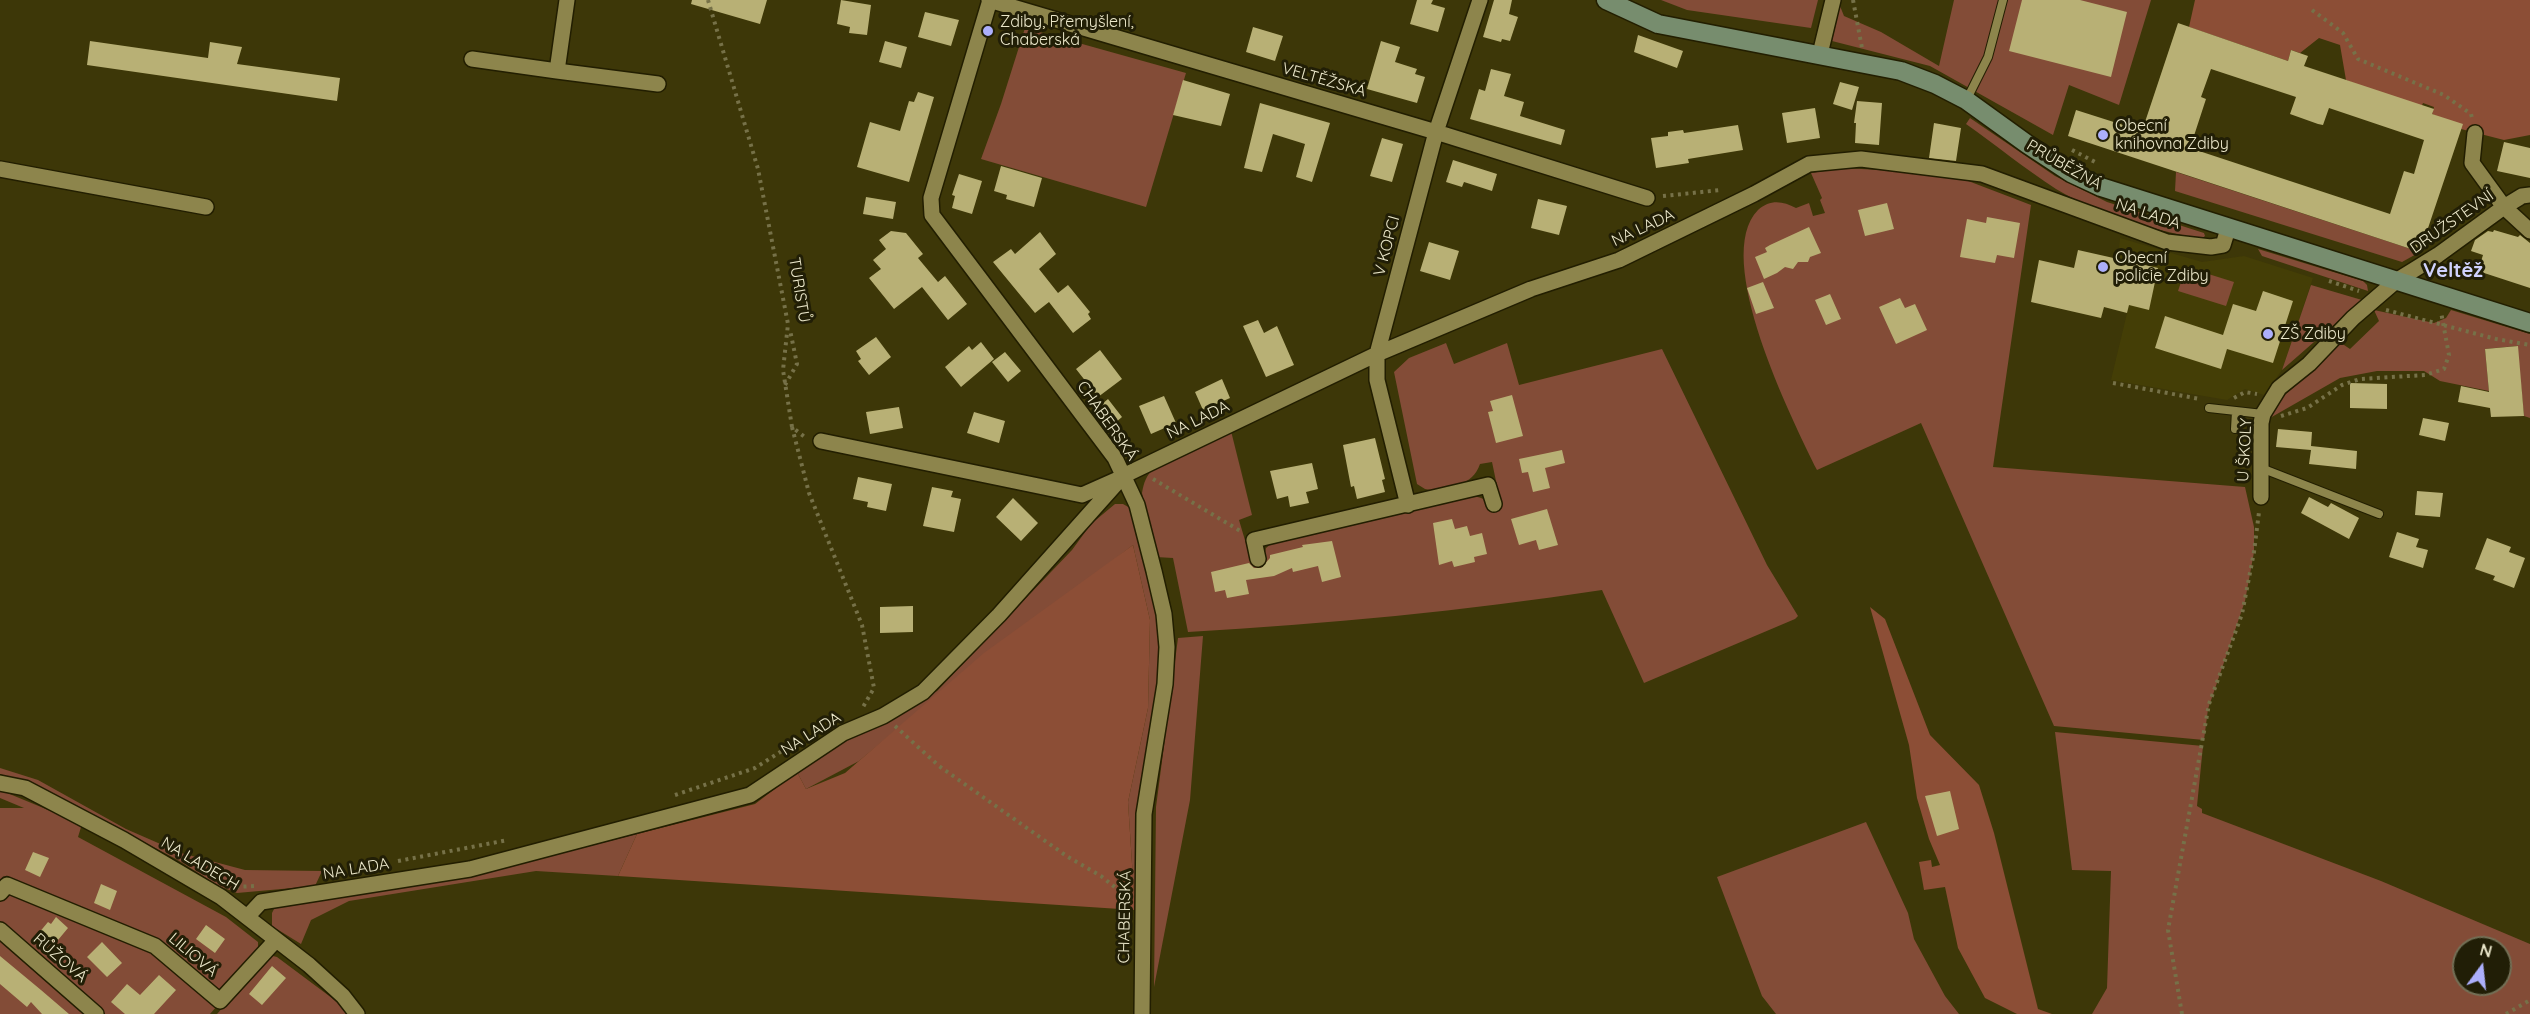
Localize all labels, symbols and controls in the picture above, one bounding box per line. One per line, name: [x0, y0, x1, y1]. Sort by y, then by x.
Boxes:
place label: Zdiby, Přemyšlení, Chaberská: [1000, 12, 1134, 50]
marker: Zdiby, Přemyšlení, Chaberská: [981, 24, 995, 38]
street label: VELTĚŽSKÁ: [1280, 59, 1368, 101]
place label: Obecní knihovna Zdiby: [2115, 116, 2229, 154]
marker: Obecní knihovna Zdiby: [2096, 128, 2110, 142]
street label: PRŮBĚŽNÁ: [2023, 136, 2105, 194]
street label: DRUŽSTEVNÍ: [2406, 186, 2498, 258]
street label: NA LADA: [2113, 195, 2183, 233]
street label: NA LADA: [1609, 205, 1677, 251]
street label: V KOPCI: [1370, 214, 1404, 278]
place label: Obecní policie Zdiby: [2115, 248, 2209, 286]
street label: TURISTŮ: [784, 256, 814, 324]
district label: Veltěž: [2423, 259, 2483, 283]
marker: Obecní policie Zdiby: [2096, 260, 2110, 274]
place label: ZŠ Zdiby: [2280, 324, 2346, 344]
marker: ZŠ Zdiby: [2261, 327, 2275, 341]
street label: CHABERSKÁ: [1073, 378, 1141, 464]
street label: NA LADA: [1164, 397, 1232, 443]
street label: U ŠKOLY: [2234, 418, 2256, 482]
street label: NA LADA: [777, 708, 845, 760]
street label: NA LADECH: [157, 833, 243, 895]
street label: NA LADA: [321, 854, 391, 884]
street label: CHABERSKÁ: [1115, 870, 1135, 964]
street label: RŮŽOVÁ: [29, 929, 91, 987]
street label: LILIOVÁ: [165, 929, 221, 981]
north arrow: [2452, 936, 2512, 996]
text: N: [2478, 939, 2494, 962]

